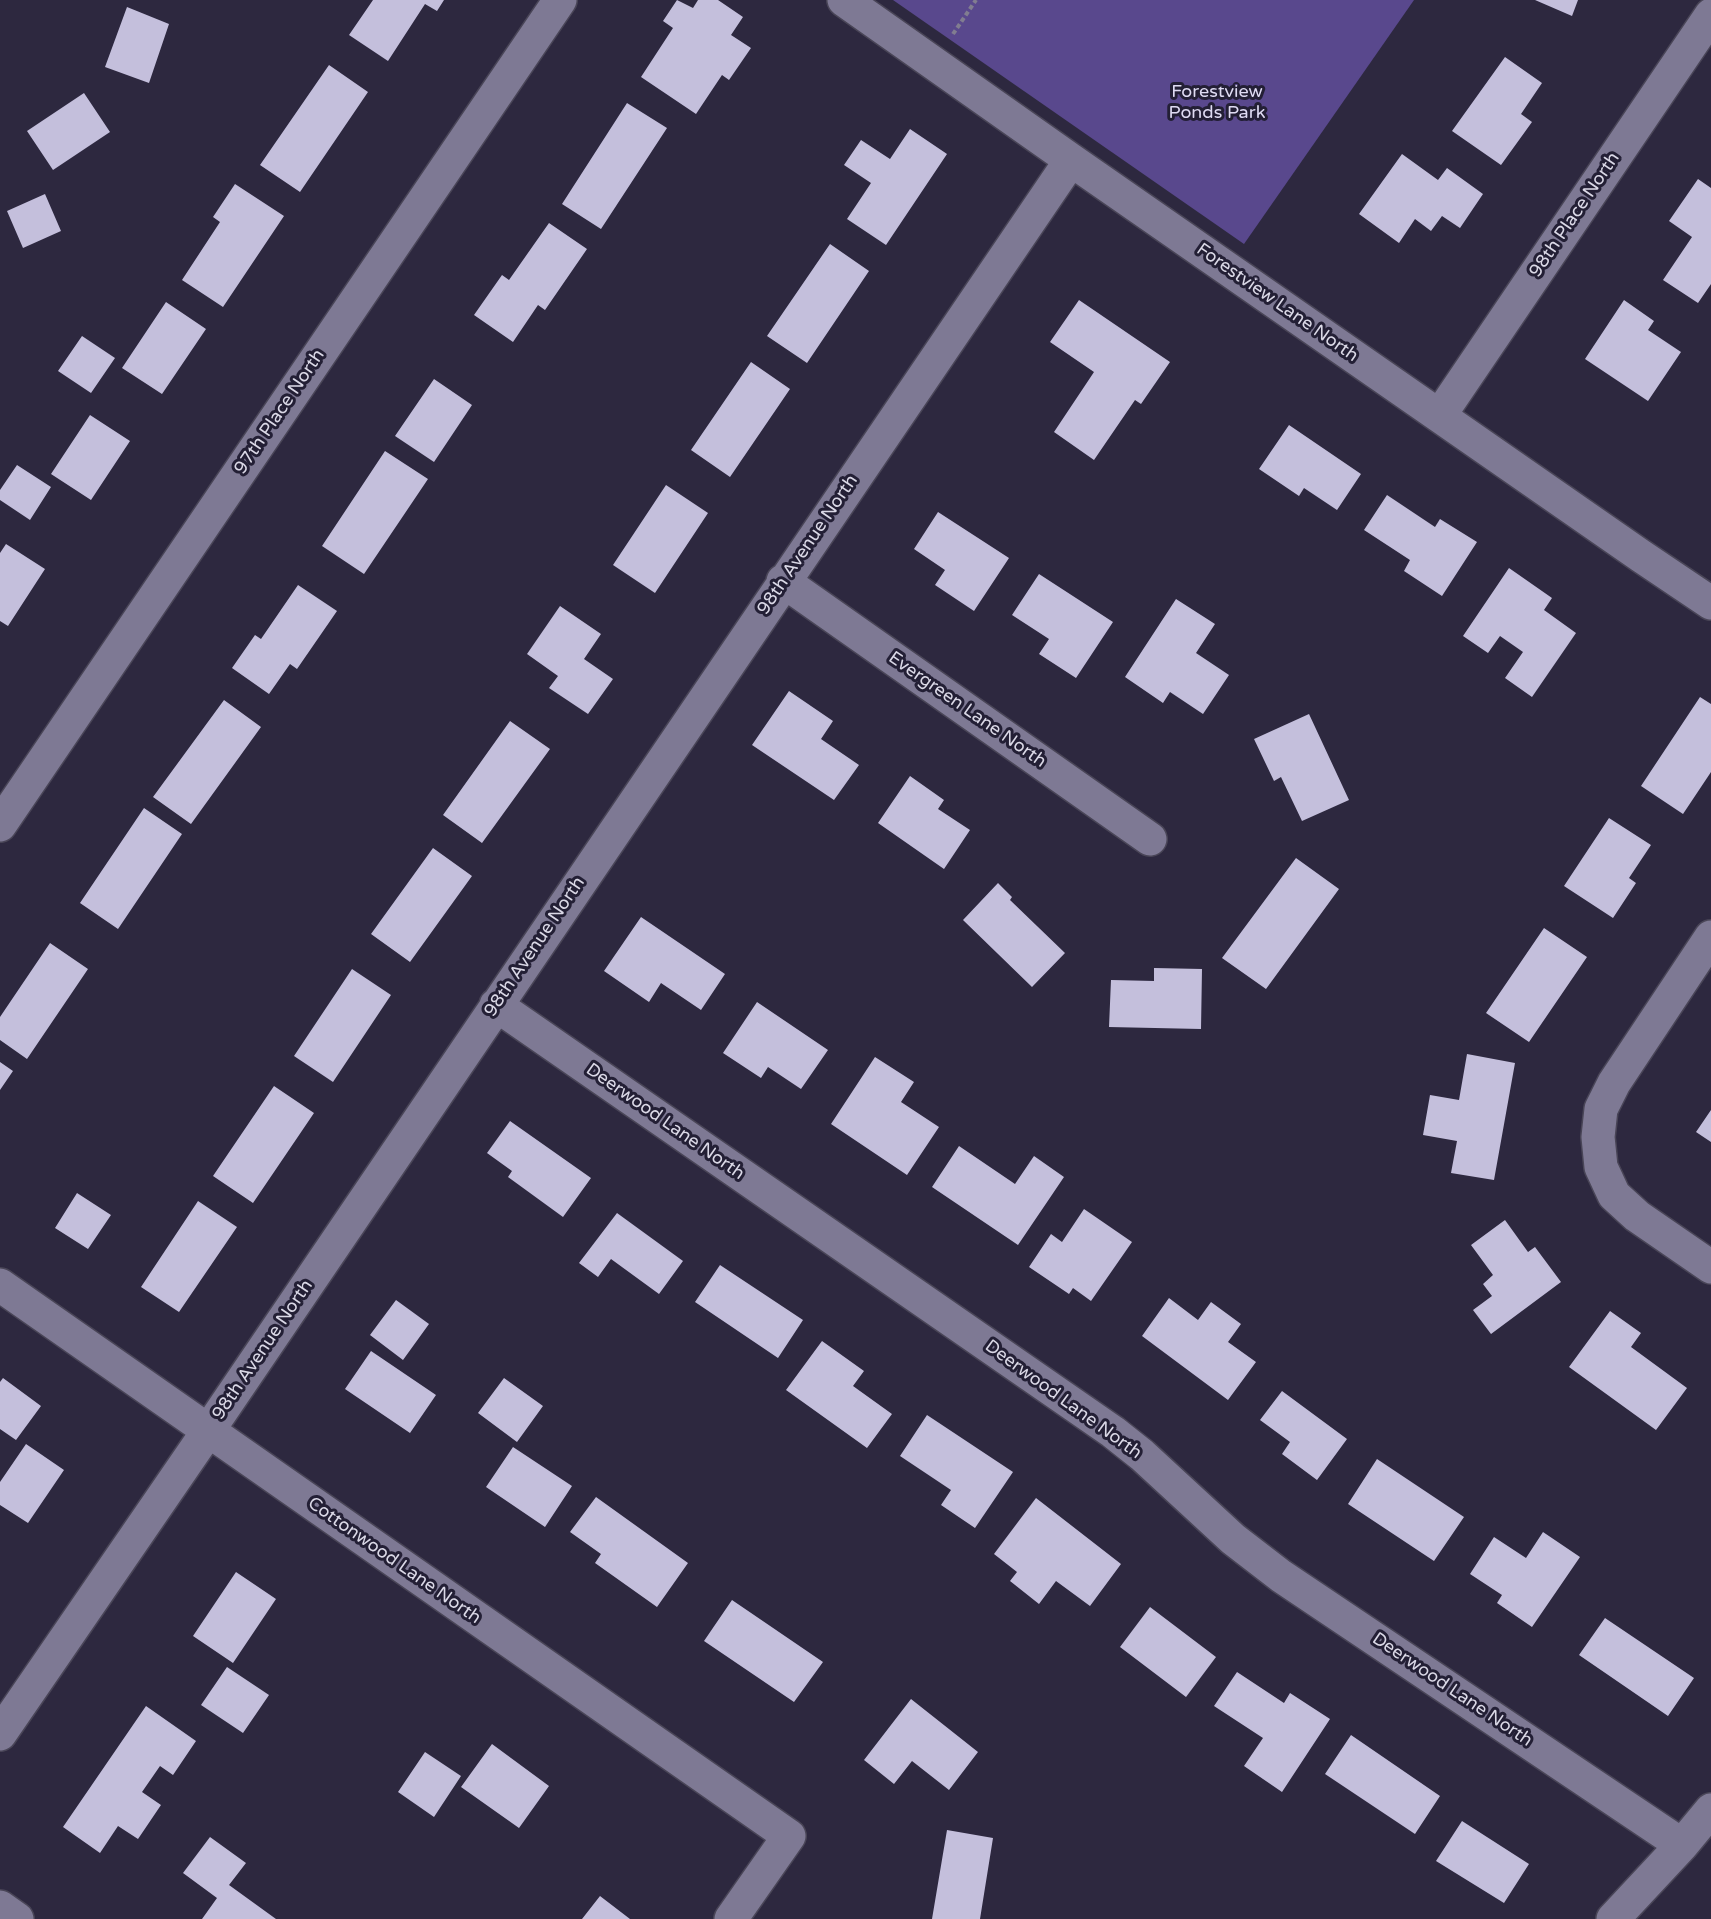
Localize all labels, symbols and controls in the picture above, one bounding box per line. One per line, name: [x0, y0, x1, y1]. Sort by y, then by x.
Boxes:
park label: Forestview Ponds Park: [1169, 81, 1265, 124]
street label: 98th Place North: [1525, 148, 1625, 282]
street label: Forestview Lane North: [1192, 239, 1362, 367]
street label: 97th Place North: [230, 345, 330, 479]
street label: 98th Avenue North: [753, 471, 863, 619]
street label: Evergreen Lane North: [884, 647, 1050, 773]
street label: 98th Avenue North: [480, 873, 590, 1021]
street label: Deerwood Lane North: [582, 1059, 748, 1185]
street label: 98th Avenue North: [208, 1276, 318, 1424]
street label: Deerwood Lane North: [980, 1336, 1146, 1464]
street label: Cottonwood Lane North: [303, 1493, 485, 1629]
street label: Deerwood Lane North: [1368, 1628, 1536, 1752]

